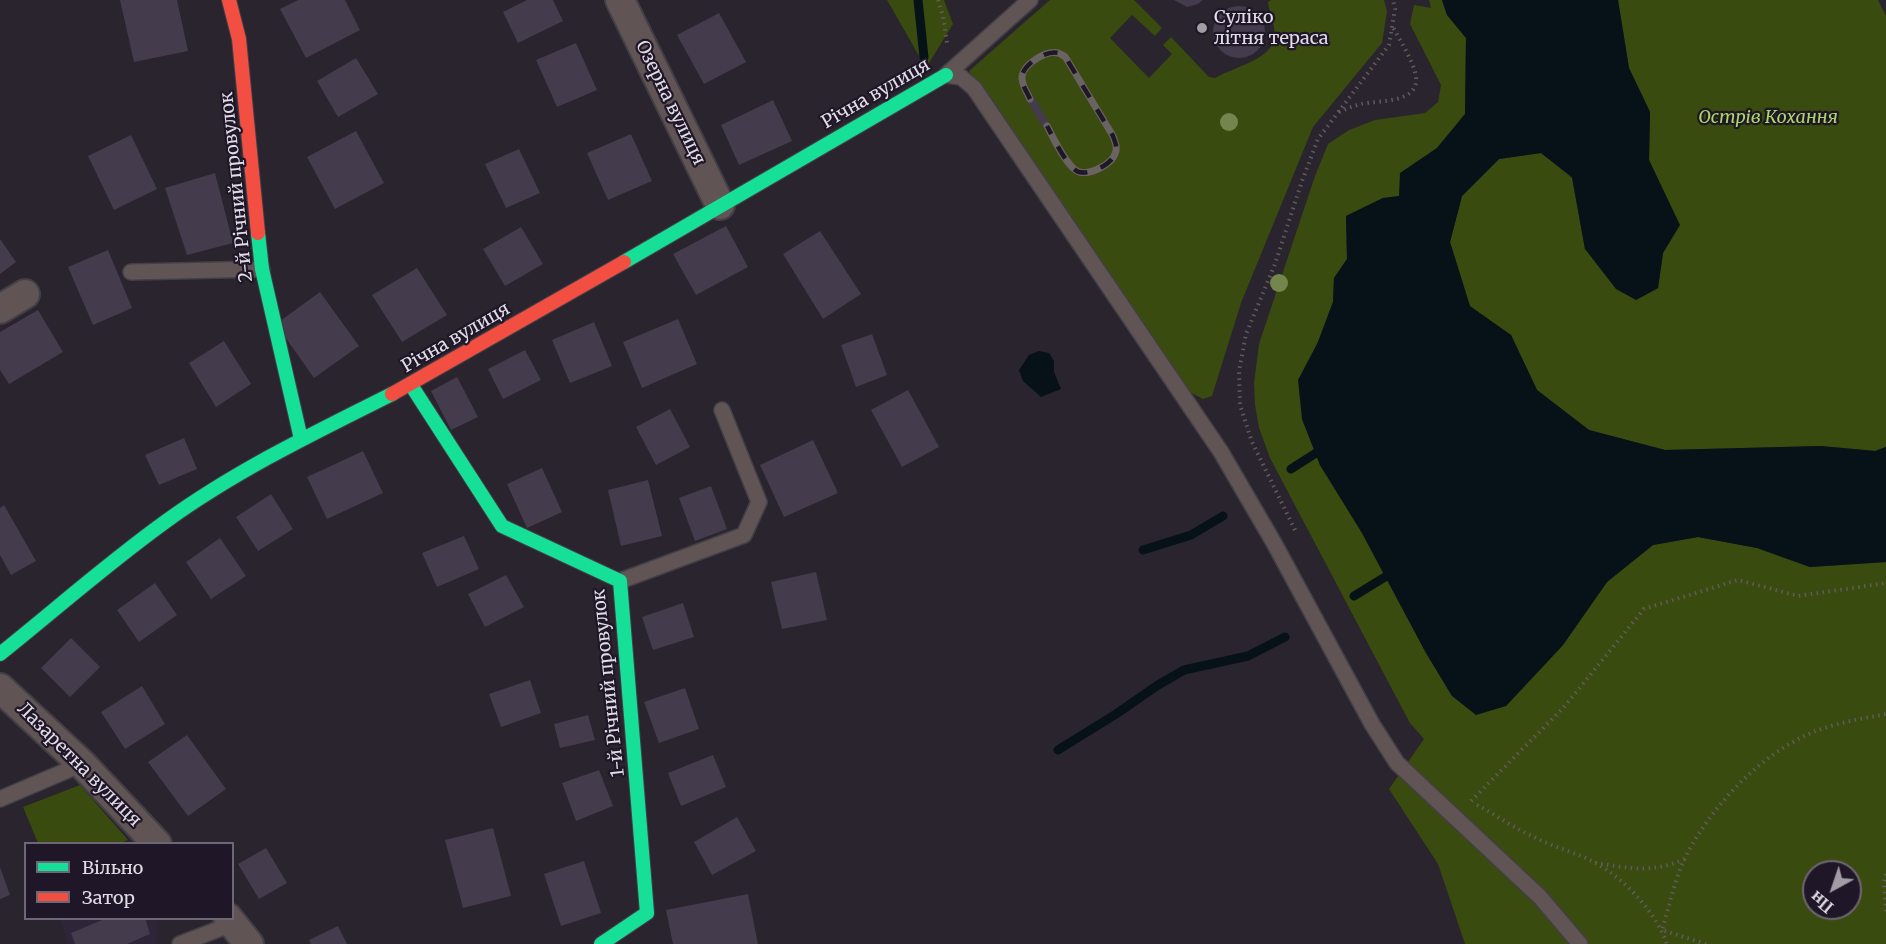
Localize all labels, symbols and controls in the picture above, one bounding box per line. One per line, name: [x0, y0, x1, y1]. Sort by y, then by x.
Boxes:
place label: Суліко літня тераса: [1214, 7, 1328, 50]
marker: Суліко літня тераса: [1195, 21, 1209, 35]
street label: Озерна вулиця: [631, 37, 709, 169]
street label: Річна вулиця: [818, 54, 934, 134]
street label: 2-й Річний провулок: [216, 91, 258, 283]
park label: Острів Кохання: [1698, 107, 1838, 129]
street label: Річна вулиця: [398, 298, 514, 378]
street label: 1-й Річний провулок: [588, 588, 630, 778]
street label: Лазаретна вулиця: [13, 699, 145, 831]
legend: [24, 842, 234, 920]
text: Вільно: [82, 856, 143, 879]
north arrow: [1802, 860, 1862, 920]
text: Затор: [82, 886, 135, 909]
text: Пн: [1806, 887, 1837, 918]

